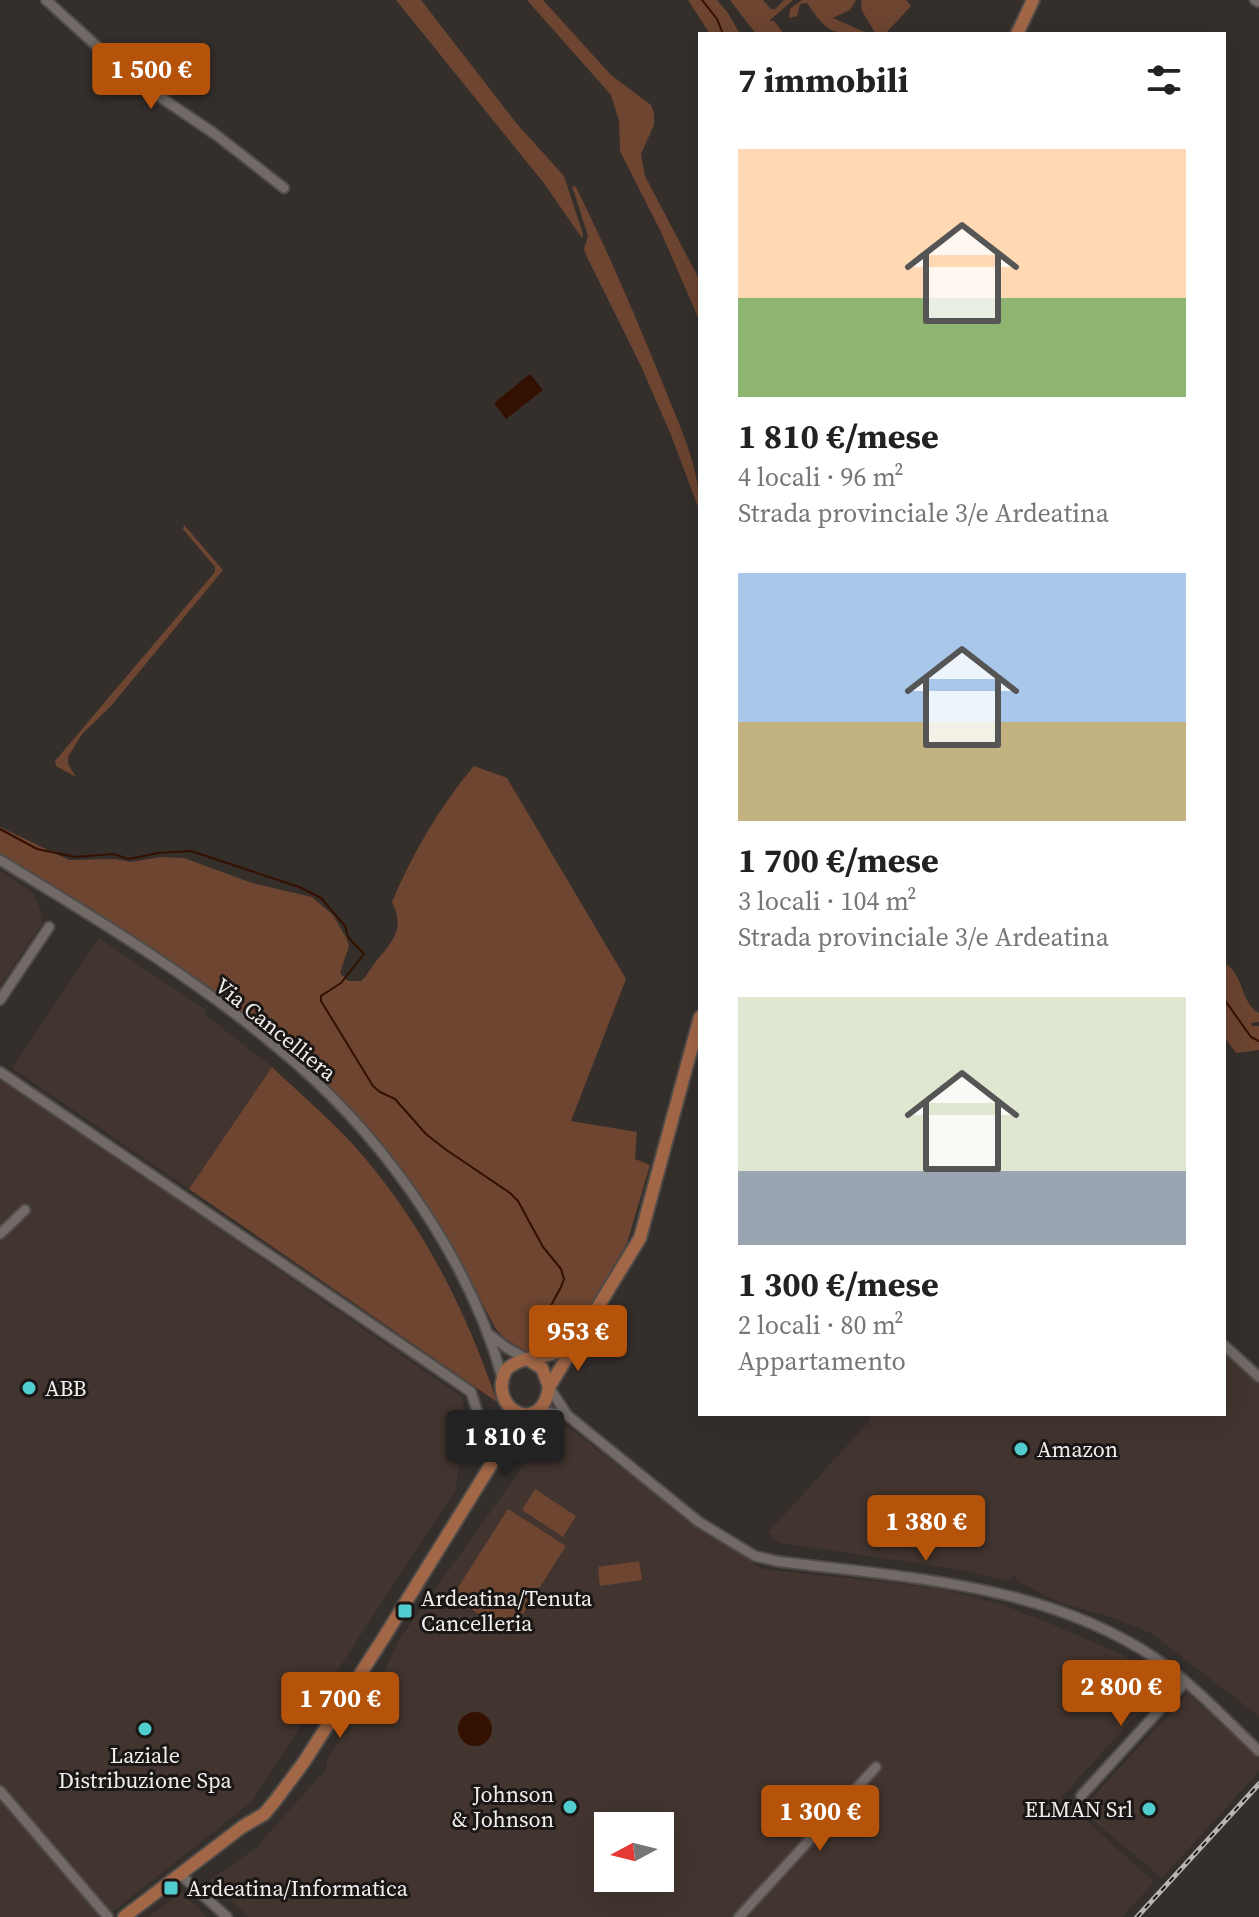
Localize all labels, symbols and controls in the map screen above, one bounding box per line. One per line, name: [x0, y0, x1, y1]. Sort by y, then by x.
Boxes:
pin: 1 500 €: [77, 43, 225, 111]
text: 1 500 €: [110, 51, 192, 87]
text: 7 immobili: [738, 57, 908, 103]
icon: filters: [1142, 58, 1186, 102]
icon: home: [890, 201, 1034, 345]
text: 1 810 €/mese: [738, 413, 939, 459]
text: 4 locali · 96 m²: [738, 459, 904, 495]
text: Strada provinciale 3/e Ardeatina: [738, 495, 1109, 531]
icon: home: [890, 625, 1034, 769]
text: 1 700 €/mese: [738, 837, 939, 883]
text: 3 locali · 104 m²: [738, 883, 917, 919]
text: Strada provinciale 3/e Ardeatina: [738, 919, 1109, 955]
street label: Via Cancelliera: [209, 971, 344, 1088]
icon: home: [890, 1049, 1034, 1193]
text: 1 300 €/mese: [738, 1261, 939, 1307]
pin: 953 €: [522, 1305, 634, 1373]
text: 2 locali · 80 m²: [738, 1307, 904, 1343]
text: 953 €: [547, 1313, 609, 1349]
text: Appartamento: [738, 1343, 906, 1379]
place label: ABB: [45, 1373, 87, 1403]
marker: ABB: [20, 1379, 38, 1397]
pin: 1 810 €: [431, 1410, 579, 1478]
text: 1 810 €: [464, 1418, 546, 1454]
place label: Amazon: [1037, 1434, 1118, 1464]
marker: Amazon: [1012, 1440, 1030, 1458]
pin: 1 380 €: [852, 1495, 1000, 1563]
text: 1 380 €: [885, 1503, 967, 1539]
place label: Ardeatina/Tenuta Cancelleria: [421, 1583, 593, 1638]
marker: Ardeatina/Tenuta Cancelleria: [396, 1602, 414, 1620]
pin: 2 800 €: [1047, 1660, 1195, 1728]
text: 2 800 €: [1080, 1668, 1162, 1704]
pin: 1 700 €: [266, 1672, 414, 1740]
text: 1 700 €: [299, 1680, 381, 1716]
marker: Laziale Distribuzione Spa: [136, 1720, 154, 1738]
place label: Laziale Distribuzione Spa: [58, 1740, 233, 1795]
place label: Johnson & Johnson: [452, 1779, 554, 1834]
pin: 1 300 €: [746, 1785, 894, 1853]
text: 1 300 €: [779, 1793, 861, 1829]
place label: ELMAN Srl: [1024, 1794, 1133, 1824]
marker: Johnson & Johnson: [561, 1798, 579, 1816]
marker: ELMAN Srl: [1140, 1800, 1158, 1818]
north arrow: [594, 1812, 674, 1892]
map controls: [594, 1812, 674, 1892]
place label: Ardeatina/Informatica: [187, 1873, 409, 1903]
marker: Ardeatina/Informatica: [162, 1879, 180, 1897]

